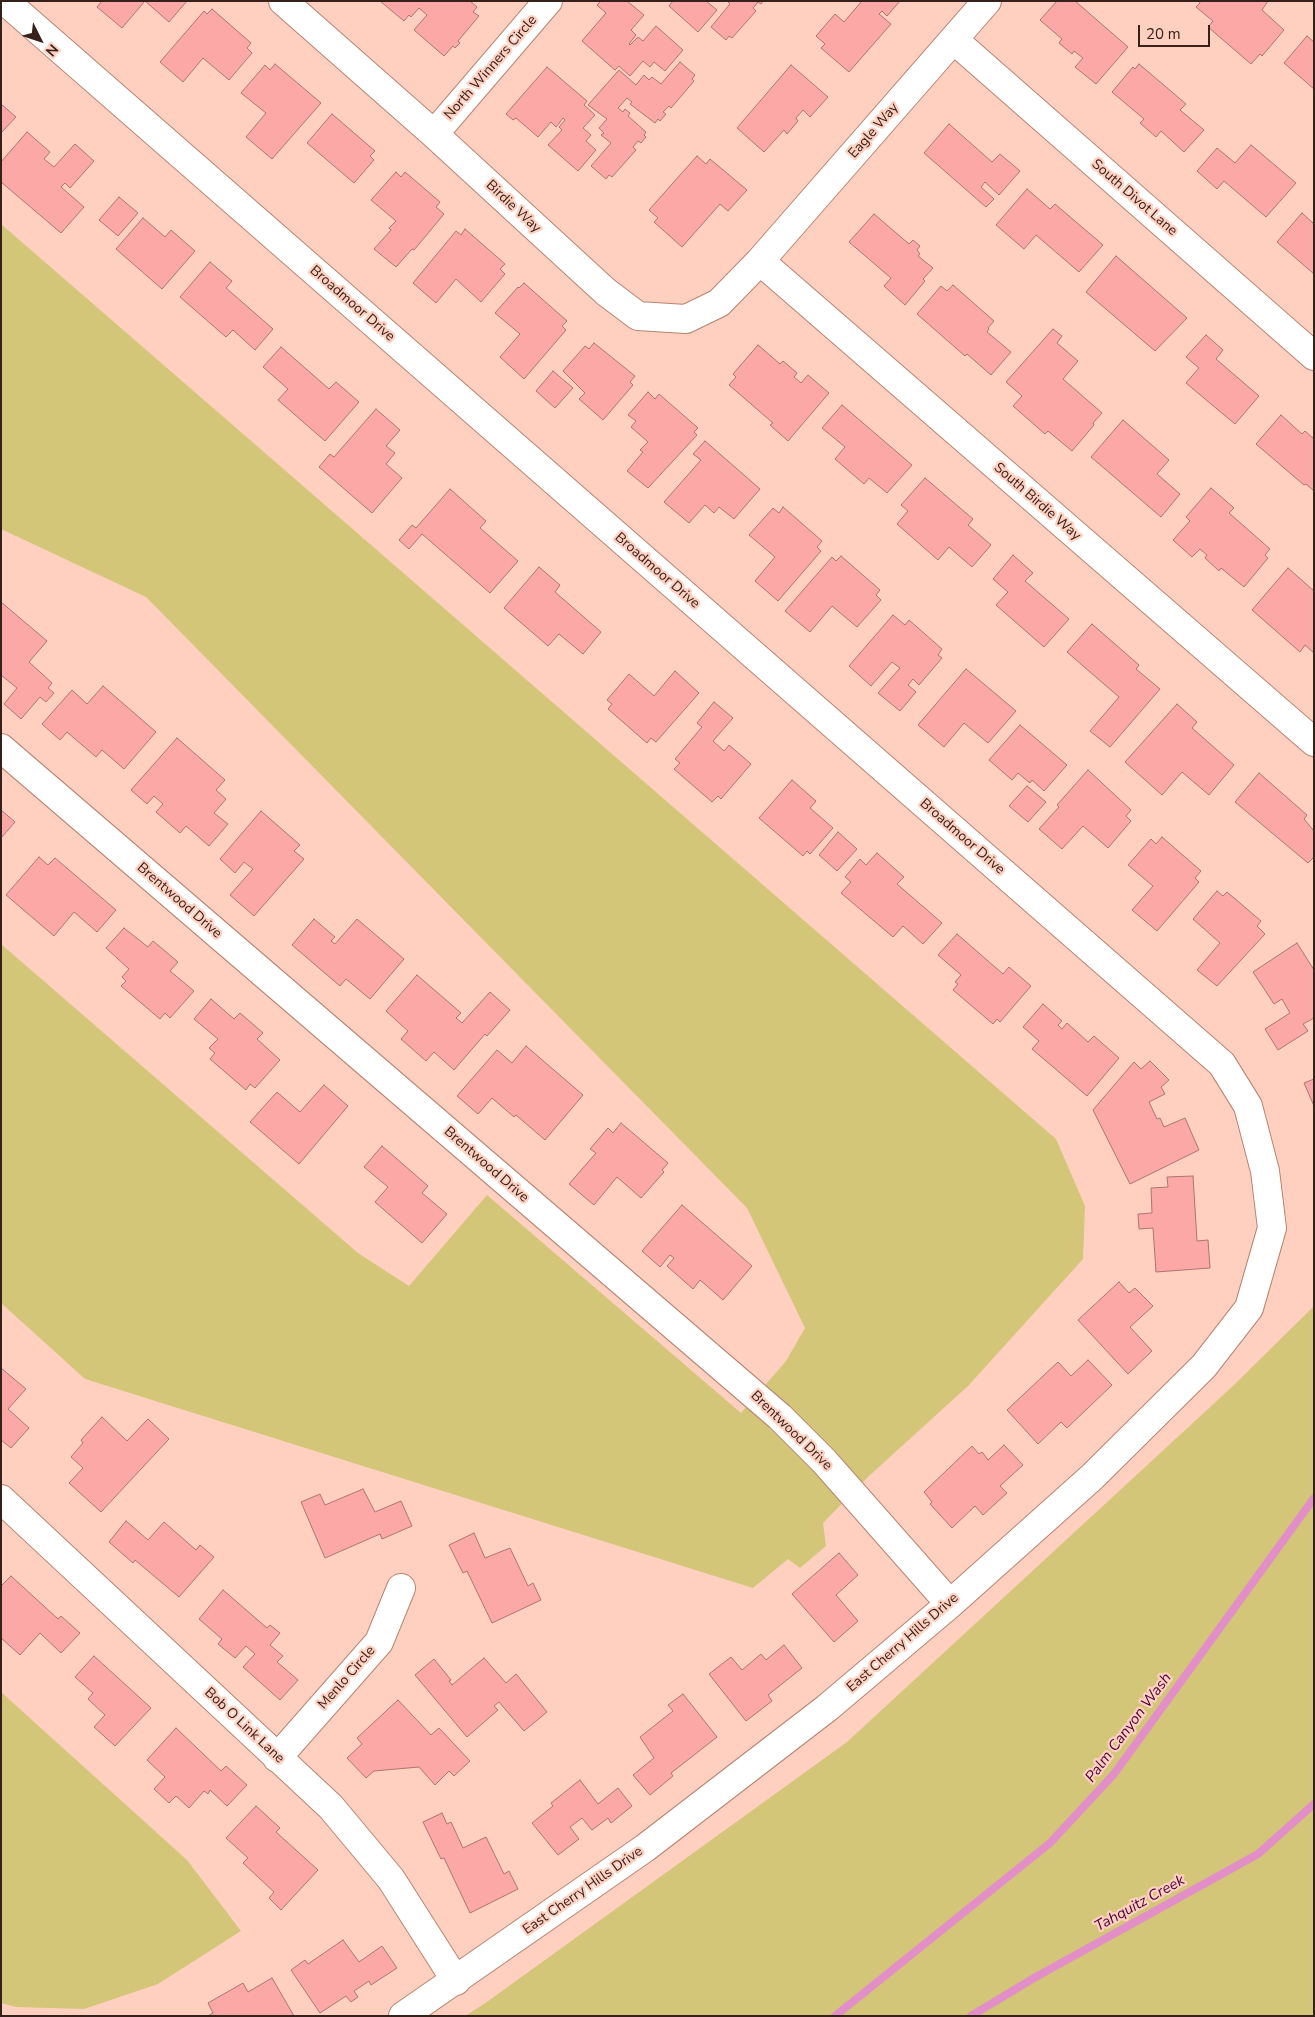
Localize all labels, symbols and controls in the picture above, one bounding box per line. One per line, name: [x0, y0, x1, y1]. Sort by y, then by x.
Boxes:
street label: North Winners Circle: [441, 12, 541, 124]
north arrow: [15, 15, 65, 65]
scale bar: [1140, 15, 1212, 47]
text: 20 m: [1146, 24, 1181, 44]
text: N: [41, 40, 62, 60]
street label: Eagle Way: [845, 100, 903, 162]
street label: South Divot Lane: [1088, 156, 1180, 240]
street label: Birdie Way: [482, 177, 544, 237]
street label: Broadmoor Drive: [306, 263, 398, 345]
street label: South Birdie Way: [990, 460, 1084, 544]
street label: Broadmoor Drive: [611, 530, 703, 612]
street label: Broadmoor Drive: [916, 796, 1008, 878]
street label: Brentwood Drive: [133, 860, 225, 942]
street label: Brentwood Drive: [440, 1124, 532, 1206]
street label: Brentwood Drive: [747, 1388, 835, 1474]
street label: East Cherry Hills Drive: [844, 1590, 962, 1696]
street label: Menlo Circle: [315, 1643, 379, 1713]
water label: Palm Canyon Wash: [1082, 1670, 1176, 1786]
street label: Bob O Link Lane: [201, 1685, 287, 1767]
street label: East Cherry Hills Drive: [520, 1843, 646, 1939]
water label: Tahquitz Creek: [1092, 1872, 1188, 1936]

